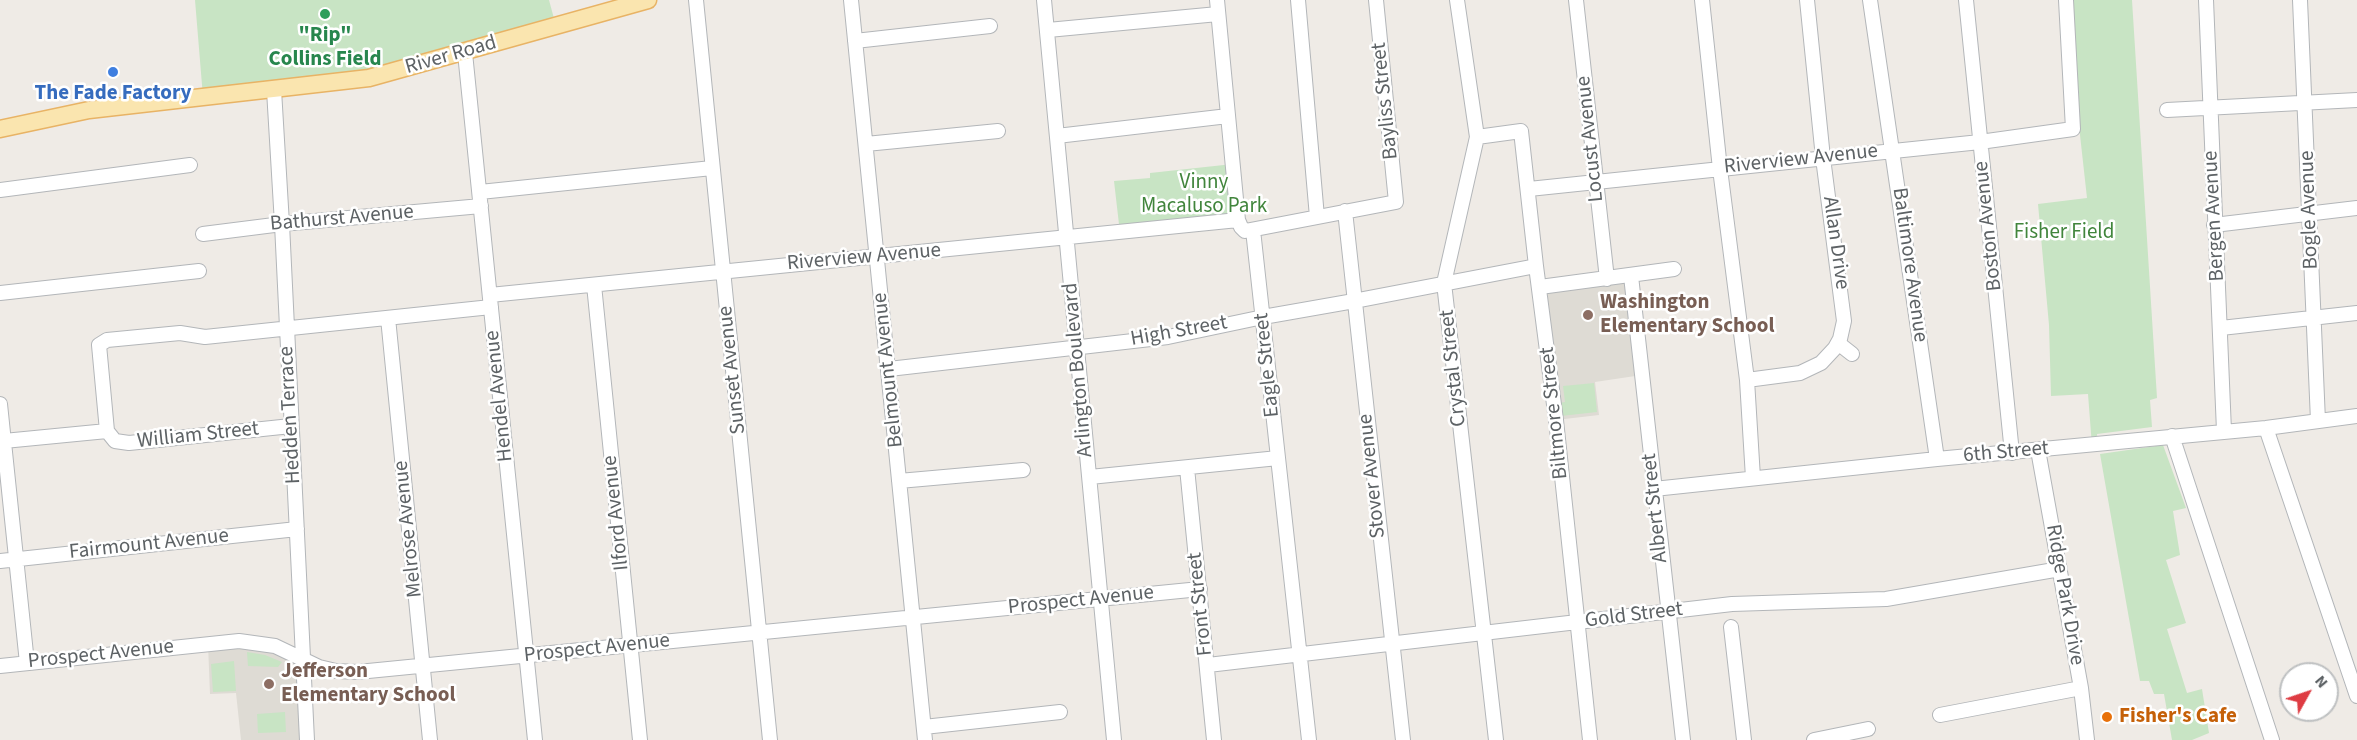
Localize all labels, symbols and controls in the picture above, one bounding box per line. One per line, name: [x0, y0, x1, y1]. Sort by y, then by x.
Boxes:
marker: "Rip" Collins Field: [318, 7, 332, 21]
place label: "Rip" Collins Field: [269, 23, 381, 73]
street label: River Road: [402, 31, 500, 81]
street label: Bayliss Street: [1367, 41, 1405, 161]
marker: The Fade Factory: [106, 65, 120, 79]
street label: Locust Avenue: [1572, 75, 1610, 203]
place label: The Fade Factory: [35, 81, 191, 107]
street label: Riverview Avenue: [1723, 139, 1879, 181]
street label: Bergen Avenue: [2199, 150, 2231, 282]
street label: Bogle Avenue: [2295, 150, 2325, 270]
street label: Boston Avenue: [1970, 160, 2008, 292]
park label: Vinny Macaluso Park: [1141, 170, 1267, 220]
street label: Baltimore Avenue: [1886, 186, 1932, 344]
street label: Allan Drive: [1816, 195, 1854, 291]
street label: Bathurst Avenue: [269, 200, 415, 238]
park label: Fisher Field: [2014, 220, 2114, 246]
street label: Riverview Avenue: [786, 239, 942, 277]
street label: Arlington Boulevard: [1059, 282, 1099, 458]
place label: Washington Elementary School: [1600, 290, 1774, 340]
street label: Belmount Avenue: [868, 291, 910, 449]
street label: Sunset Avenue: [714, 304, 752, 436]
street label: Crystal Street: [1435, 308, 1473, 428]
marker: Washington Elementary School: [1581, 308, 1595, 322]
street label: High Street: [1129, 311, 1229, 353]
street label: Eagle Street: [1250, 312, 1286, 418]
street label: Hendel Avenue: [481, 329, 519, 463]
street label: Hedden Terrace: [275, 345, 307, 485]
street label: Biltmore Street: [1536, 346, 1574, 480]
street label: Stover Avenue: [1354, 412, 1392, 540]
street label: William Street: [136, 417, 260, 455]
street label: 6th Street: [1962, 437, 2050, 469]
street label: Albert Street: [1638, 452, 1674, 564]
street label: Ilford Avenue: [598, 454, 636, 572]
street label: Melrose Avenue: [389, 459, 429, 599]
street label: Ridge Park Drive: [2039, 523, 2089, 667]
street label: Fairmount Avenue: [68, 524, 230, 566]
street label: Front Street: [1183, 551, 1219, 657]
street label: Prospect Avenue: [1007, 581, 1155, 621]
street label: Gold Street: [1584, 598, 1684, 634]
street label: Prospect Avenue: [523, 629, 671, 669]
street label: Prospect Avenue: [27, 635, 175, 675]
place label: Jefferson Elementary School: [281, 659, 455, 709]
north arrow: [2279, 662, 2339, 722]
text: N: [2309, 671, 2333, 693]
marker: Jefferson Elementary School: [262, 677, 276, 691]
place label: Fisher's Cafe: [2119, 704, 2237, 730]
marker: Fisher's Cafe: [2100, 710, 2114, 724]

